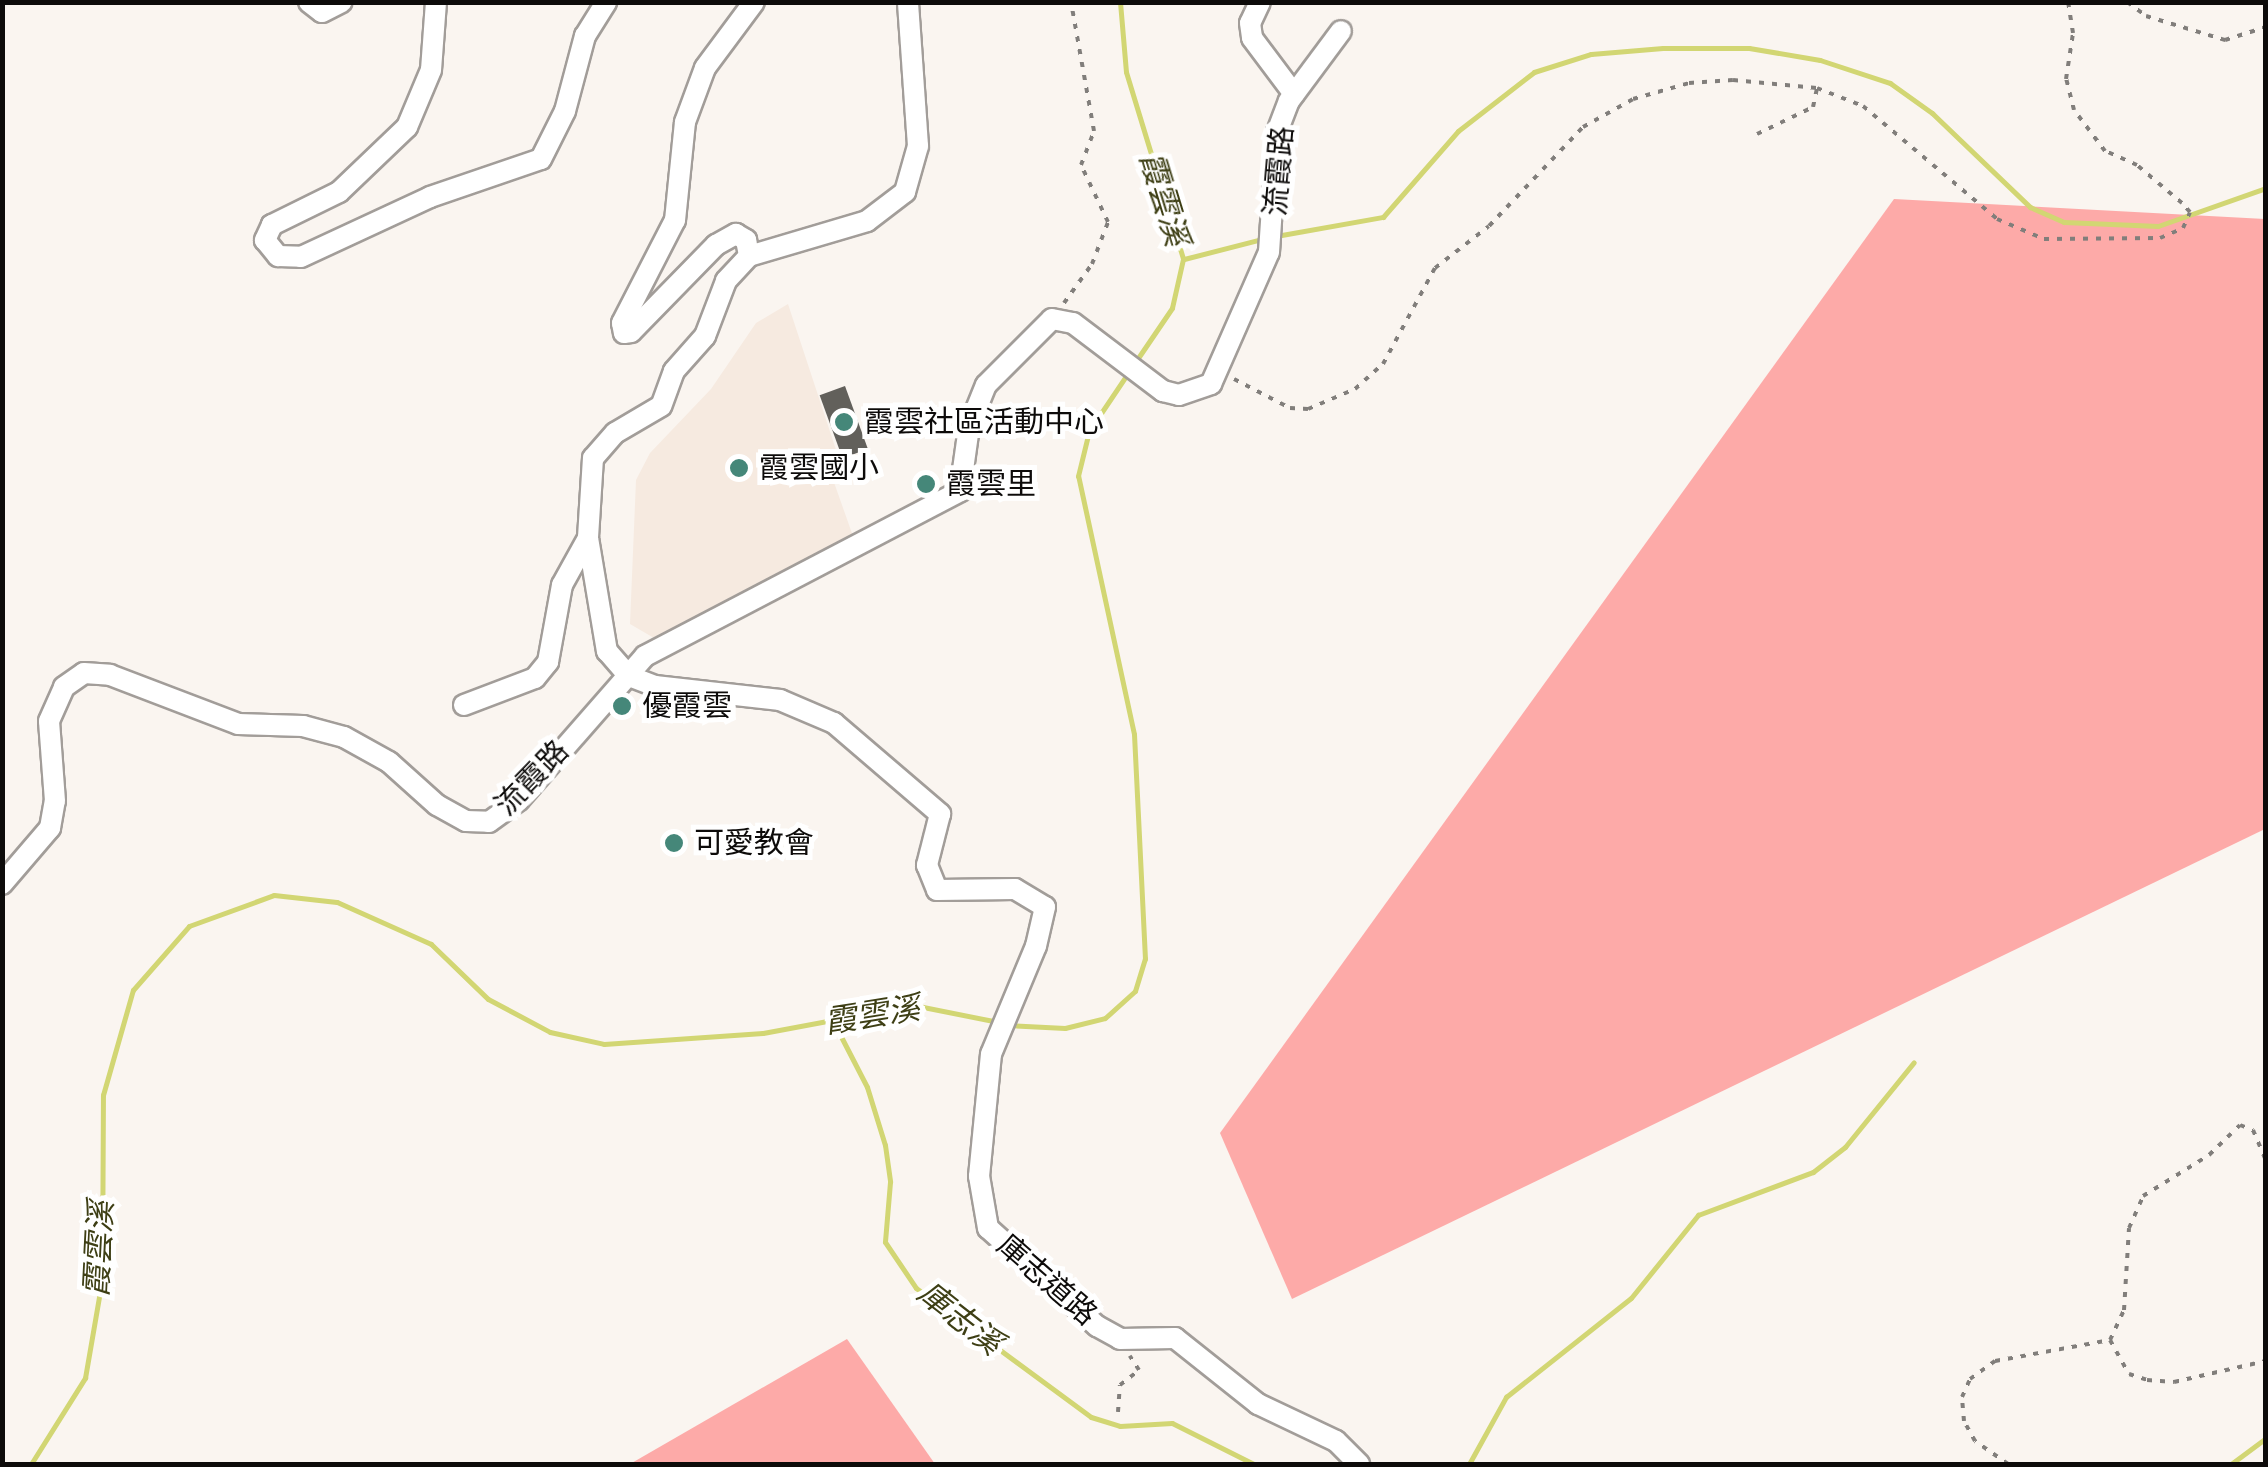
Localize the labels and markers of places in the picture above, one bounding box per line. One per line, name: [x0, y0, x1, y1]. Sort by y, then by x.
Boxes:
place label: 霞雲社區活動中心: [864, 404, 1104, 440]
marker: 霞雲社區活動中心: [833, 411, 855, 433]
place label: 霞雲國小: [759, 450, 879, 486]
marker: 霞雲國小: [728, 457, 750, 479]
place label: 霞雲里: [946, 466, 1036, 502]
marker: 霞雲里: [915, 473, 937, 495]
place label: 優霞雲: [642, 688, 732, 724]
marker: 優霞雲: [611, 695, 633, 717]
place label: 可愛教會: [694, 825, 814, 861]
marker: 可愛教會: [663, 832, 685, 854]

